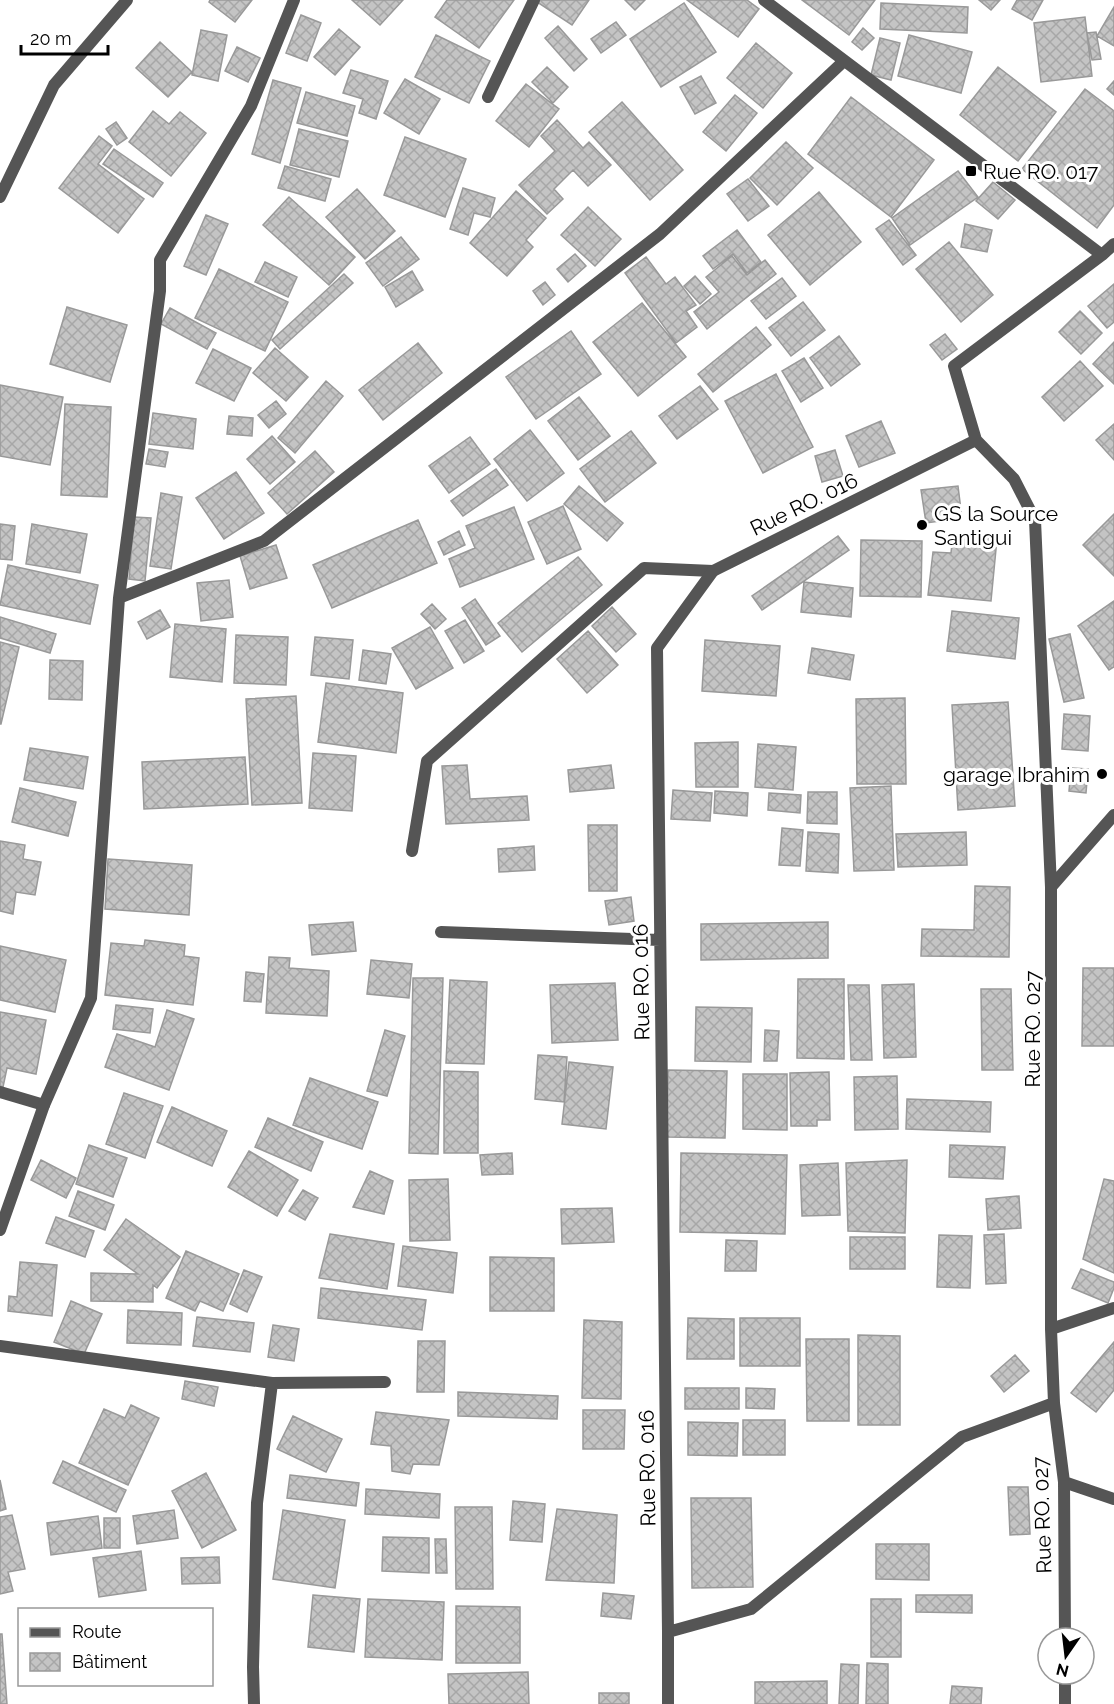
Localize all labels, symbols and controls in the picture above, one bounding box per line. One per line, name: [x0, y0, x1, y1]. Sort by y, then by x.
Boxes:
scale bar: [21, 18, 108, 56]
text: 20 m: [30, 28, 72, 49]
place label: Rue RO. 017: [983, 159, 1099, 184]
marker: Rue RO. 017: [964, 164, 978, 178]
street label: Rue RO. 016: [746, 467, 862, 541]
place label: GS la Source Santigui: [934, 501, 1058, 550]
marker: GS la Source Santigui: [915, 518, 929, 532]
place label: garage Ibrahim: [943, 762, 1090, 787]
marker: garage Ibrahim: [1095, 767, 1109, 781]
street label: Rue RO. 016: [627, 923, 655, 1041]
street label: Rue RO. 027: [1020, 970, 1045, 1088]
street label: Rue RO. 016: [633, 1409, 661, 1527]
street label: Rue RO. 027: [1027, 1455, 1057, 1574]
legend: [18, 1608, 213, 1686]
text: Route: [72, 1621, 122, 1642]
north arrow: [1036, 1626, 1096, 1686]
text: Bâtiment: [72, 1651, 147, 1672]
text: N: [1054, 1659, 1071, 1681]

